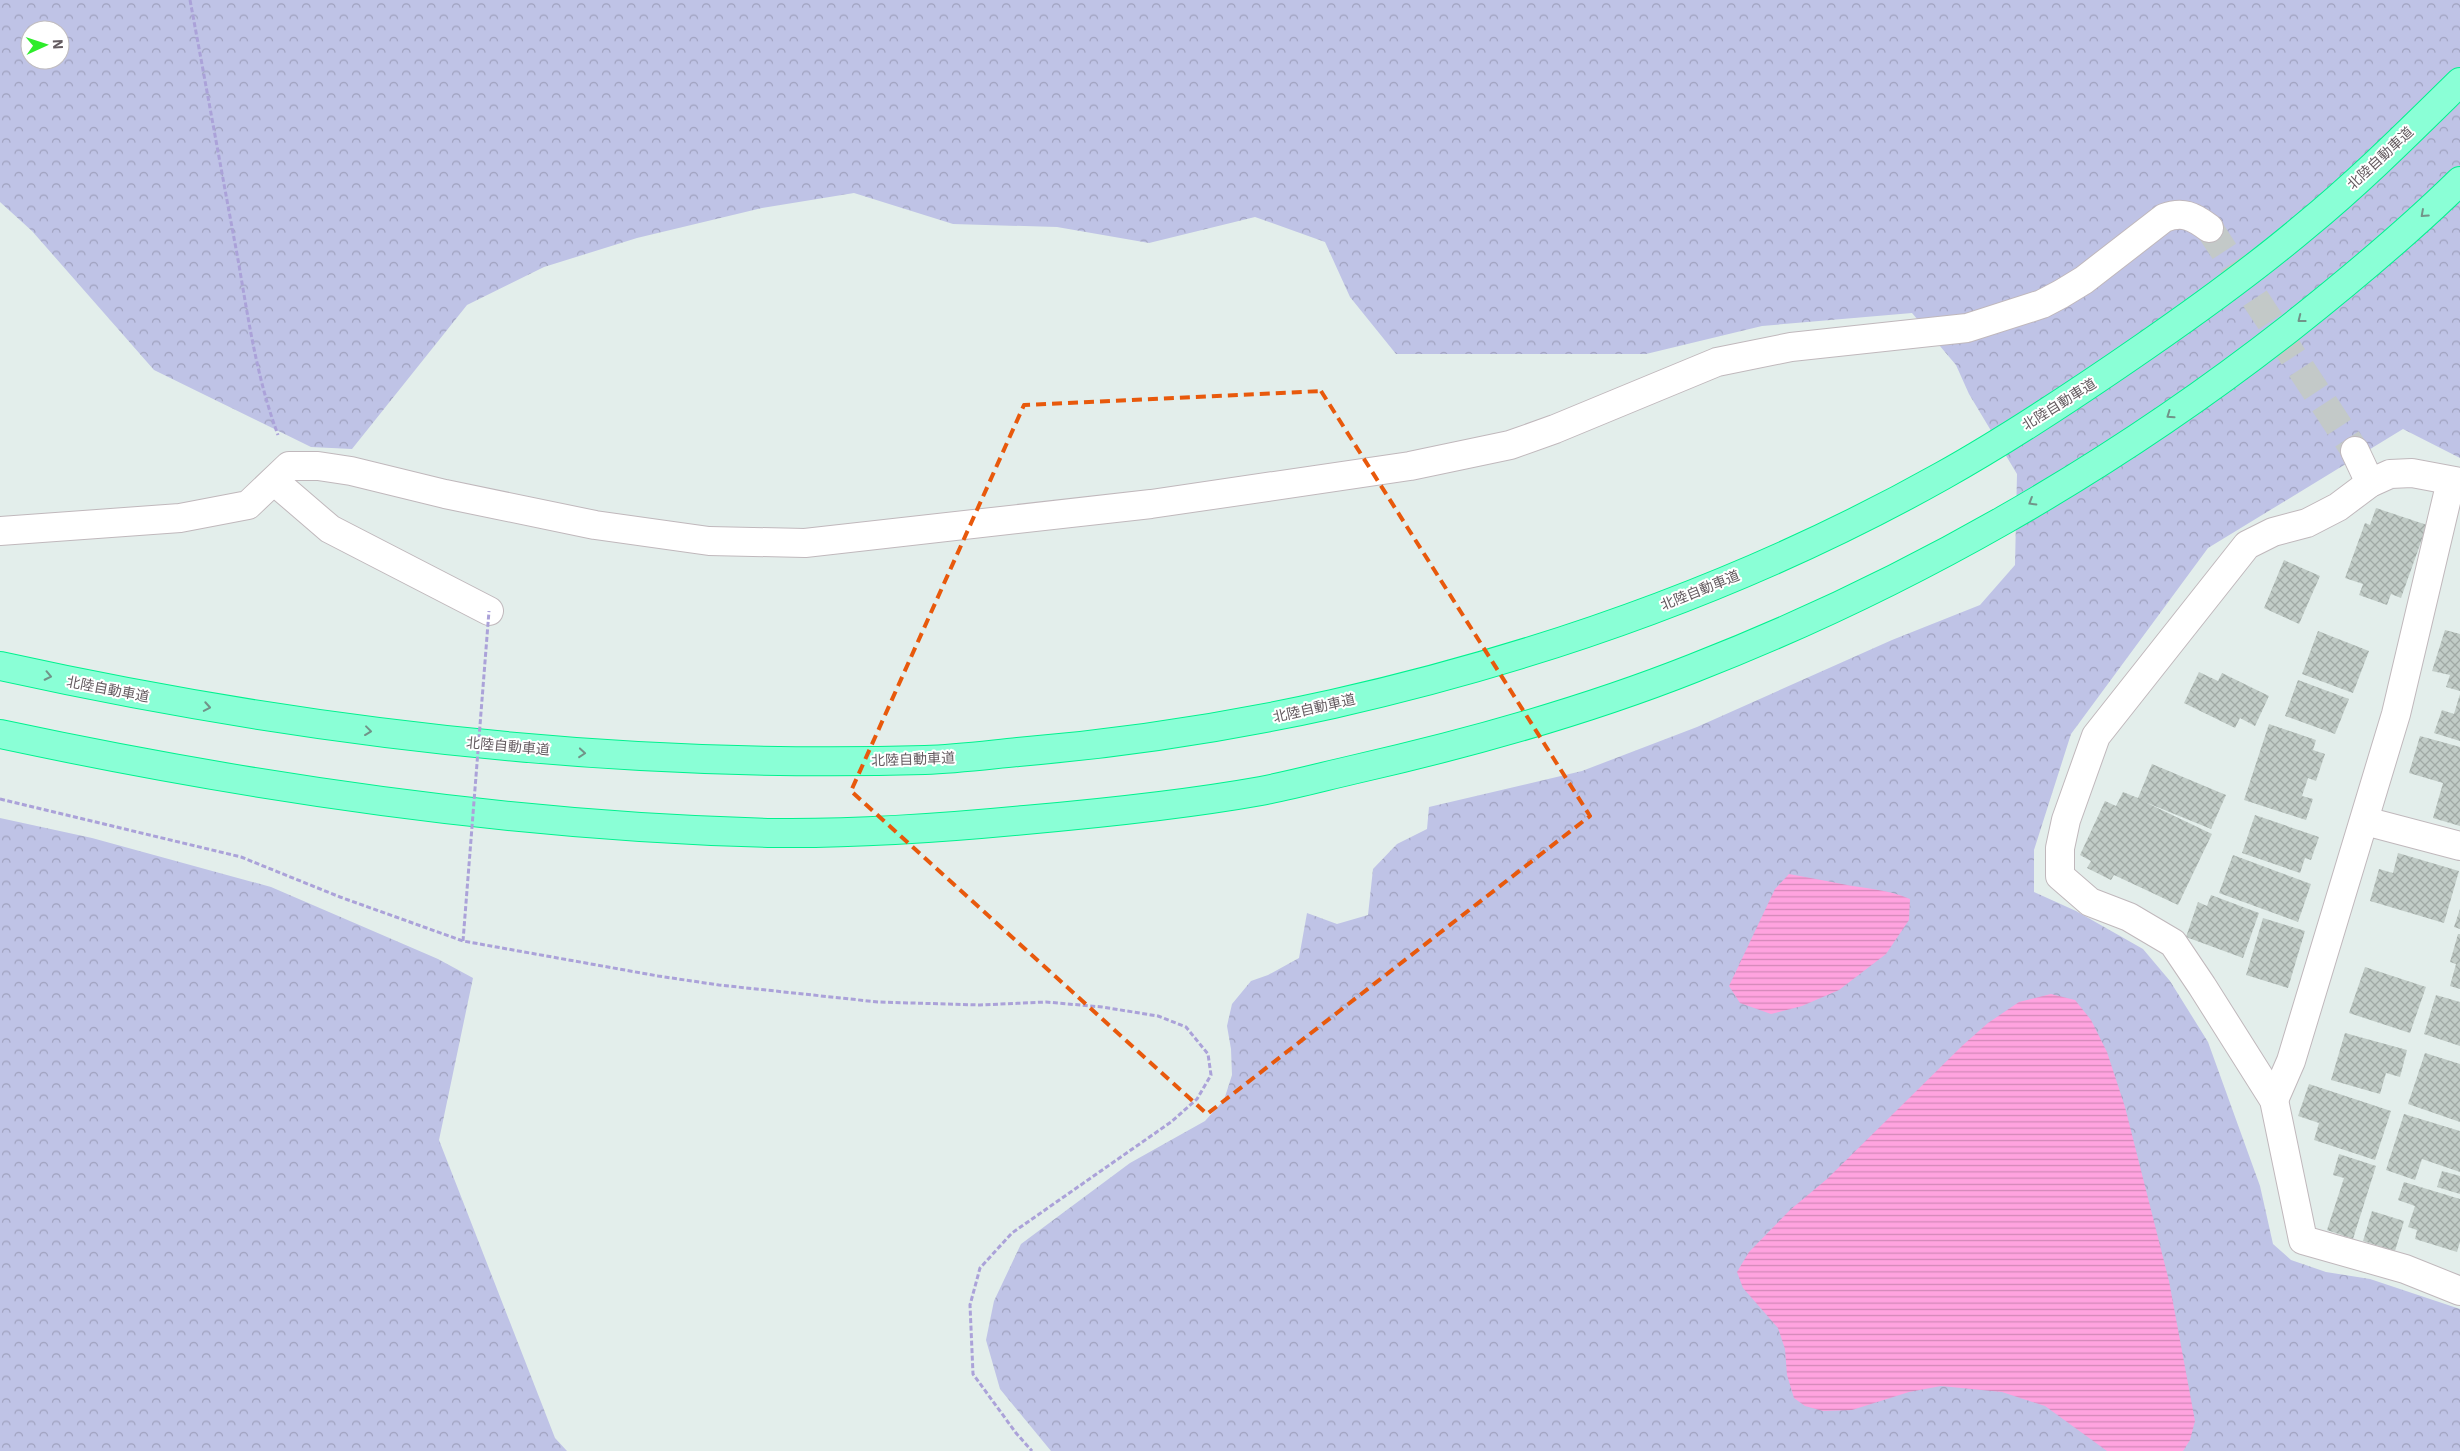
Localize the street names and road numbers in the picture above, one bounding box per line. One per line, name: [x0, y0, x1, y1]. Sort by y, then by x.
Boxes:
street label: 北陸自動車道: [2343, 123, 2417, 193]
street label: 北陸自動車道: [2019, 374, 2099, 434]
street label: 北陸自動車道: [1658, 566, 1742, 614]
street label: 北陸自動車道: [65, 672, 151, 706]
street label: 北陸自動車道: [1271, 690, 1357, 726]
street label: 北陸自動車道: [465, 733, 551, 759]
street label: 北陸自動車道: [871, 749, 955, 769]

